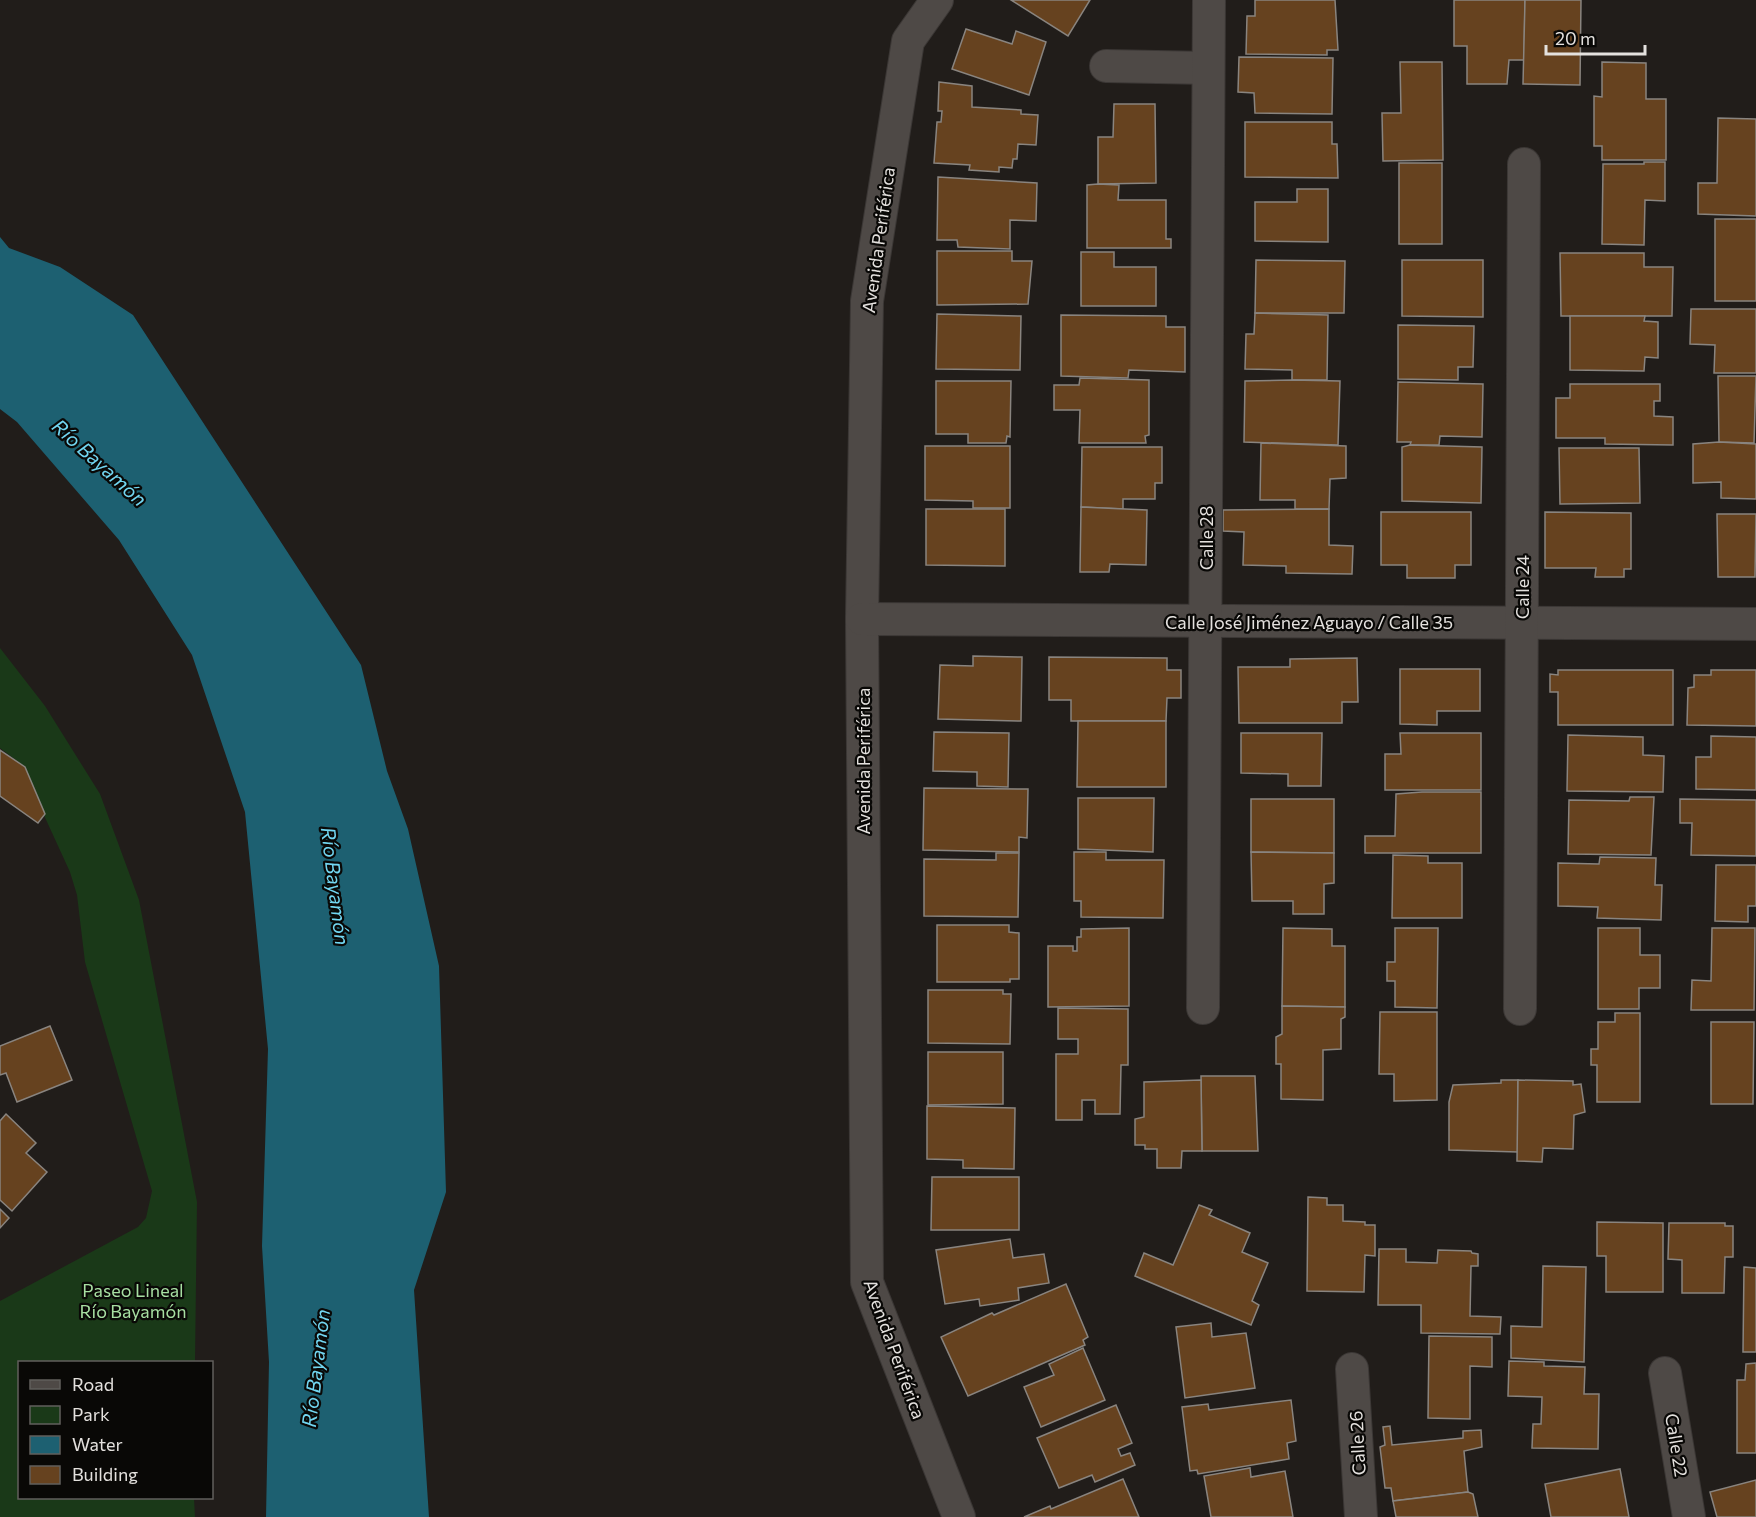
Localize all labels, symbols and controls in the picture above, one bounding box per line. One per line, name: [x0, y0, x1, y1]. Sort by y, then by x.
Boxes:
scale bar: [1546, 18, 1645, 56]
text: 20 m: [1555, 27, 1596, 49]
street label: Avenida Periférica: [857, 166, 899, 314]
water label: Río Bayamón: [48, 413, 152, 511]
street label: Calle 28: [1195, 506, 1217, 570]
street label: Calle 24: [1511, 555, 1533, 619]
street label: Calle José Jiménez Aguayo / Calle 35: [1165, 611, 1453, 633]
street label: Avenida Periférica: [852, 688, 874, 834]
water label: Río Bayamón: [317, 826, 355, 946]
street label: Avenida Periférica: [860, 1276, 930, 1422]
park label: Paseo Lineal Río Bayamón: [79, 1279, 187, 1322]
water label: Río Bayamón: [296, 1308, 334, 1428]
legend: [18, 1361, 213, 1499]
text: Road: [72, 1373, 114, 1395]
text: Park: [72, 1403, 110, 1425]
street label: Calle 26: [1344, 1410, 1370, 1476]
street label: Calle 22: [1661, 1412, 1693, 1478]
text: Water: [72, 1433, 123, 1455]
text: Building: [72, 1463, 138, 1485]

